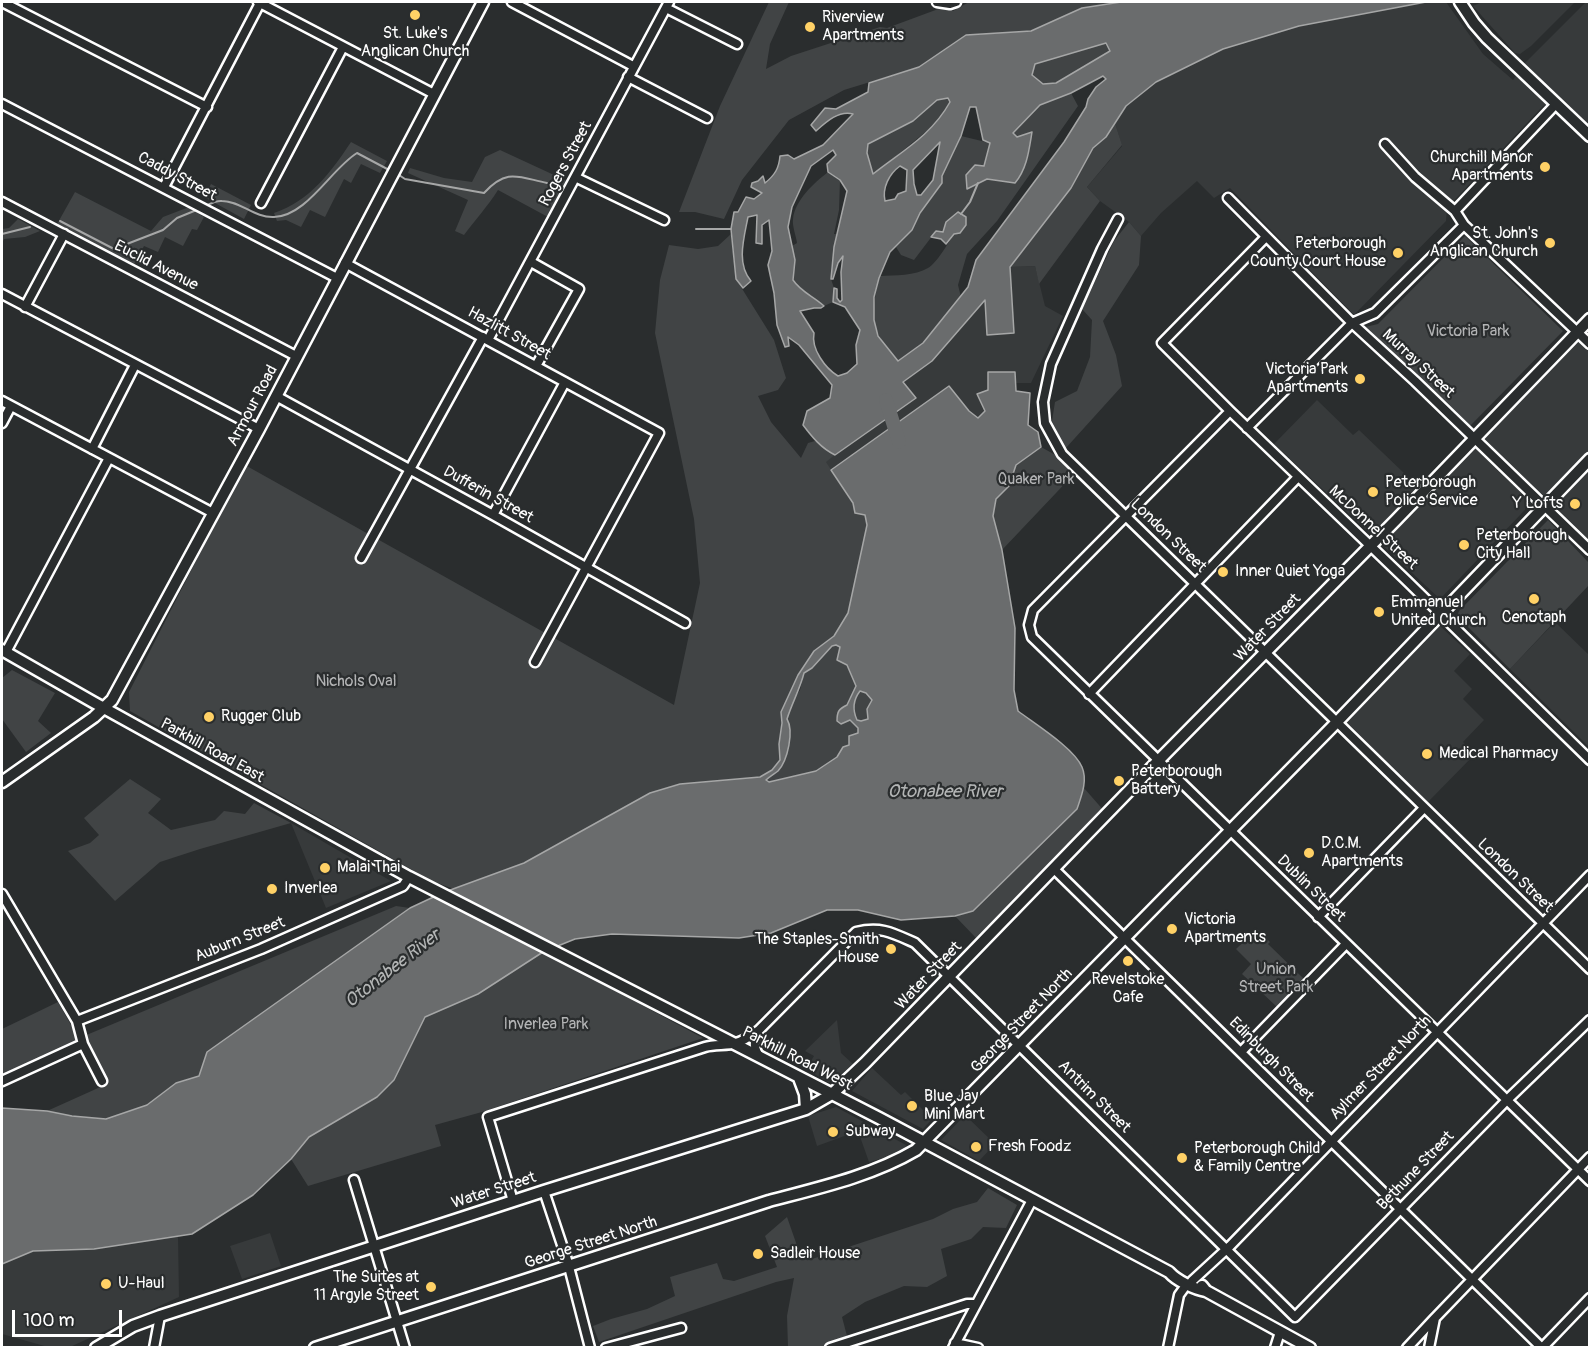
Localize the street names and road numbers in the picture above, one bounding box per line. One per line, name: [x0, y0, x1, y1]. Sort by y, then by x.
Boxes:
street label: Rogers Street: [536, 118, 596, 210]
street label: Caddy Street: [134, 148, 220, 206]
street label: Euclid Avenue: [111, 237, 201, 295]
street label: Hazlitt Street: [464, 303, 554, 365]
street label: Murray Street: [1378, 326, 1458, 402]
street label: Armour Road: [224, 362, 282, 450]
street label: Dufferin Street: [439, 462, 537, 528]
street label: McDonnel Street: [1324, 482, 1422, 574]
street label: London Street: [1126, 495, 1210, 577]
street label: Water Street: [1231, 590, 1305, 666]
street label: Parkhill Road East: [157, 715, 267, 787]
street label: London Street: [1473, 835, 1557, 917]
street label: Dublin Street: [1273, 852, 1349, 926]
street label: Auburn Street: [192, 913, 288, 967]
street label: Water Street: [892, 938, 966, 1014]
street label: George Street North: [967, 965, 1077, 1077]
street label: Aylmer Street North: [1326, 1012, 1436, 1124]
street label: Edinburgh Street: [1225, 1014, 1317, 1106]
street label: Parkhill Road West: [739, 1023, 855, 1095]
street label: Antrim Street: [1054, 1057, 1134, 1137]
street label: Bethune Street: [1373, 1127, 1459, 1215]
street label: Water Street: [449, 1168, 539, 1214]
street label: George Street North: [522, 1213, 660, 1273]

